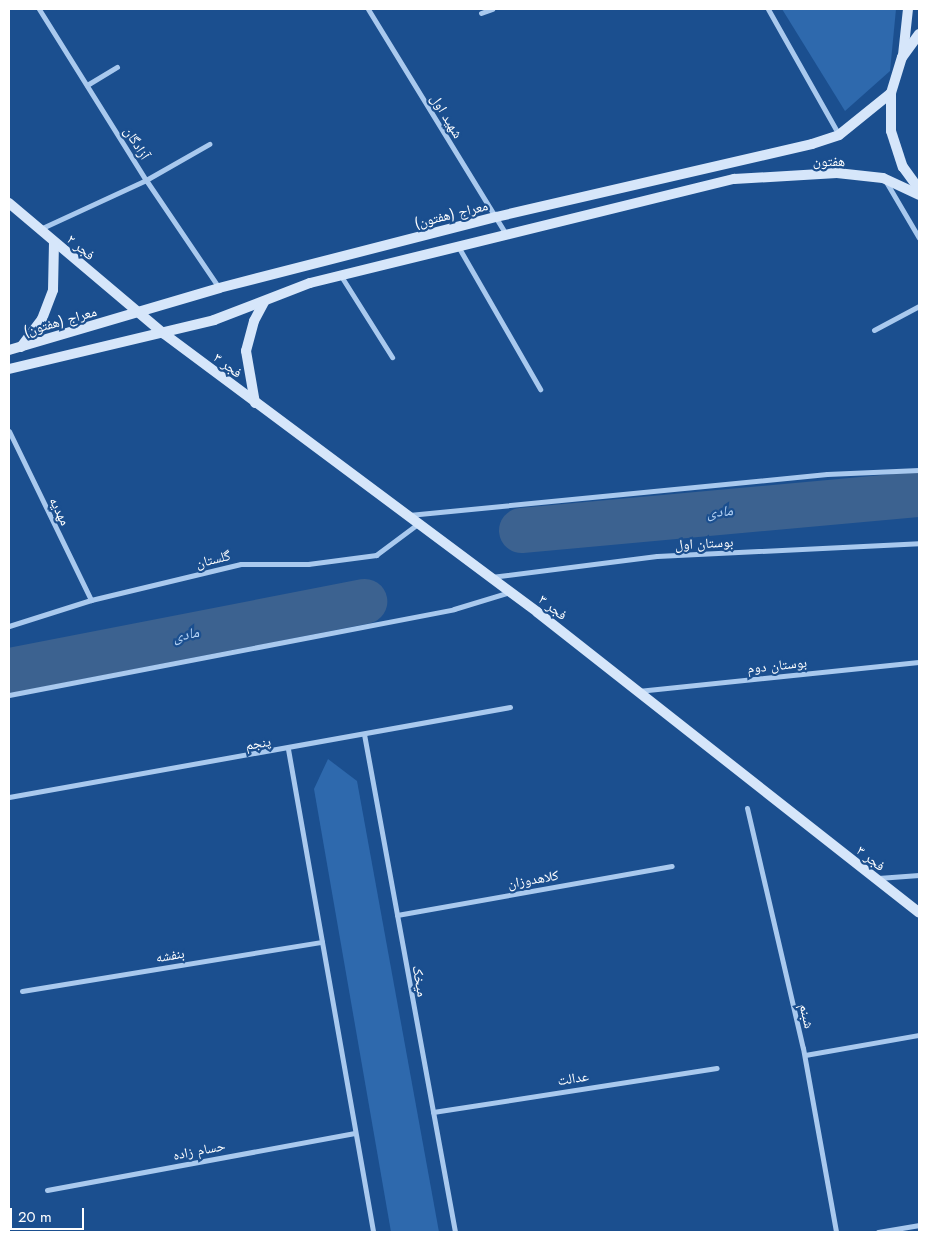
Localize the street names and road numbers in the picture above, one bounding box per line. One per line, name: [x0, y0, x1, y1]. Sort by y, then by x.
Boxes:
street label: شهید اول: [427, 91, 467, 141]
street label: آزادگان: [120, 124, 154, 162]
street label: هفتون: [813, 153, 845, 169]
street label: معراج (هفتون): [412, 197, 490, 231]
street label: فجر ۲: [64, 230, 98, 264]
street label: معراج (هفتون): [22, 303, 98, 339]
street label: فجر ۳: [210, 349, 246, 381]
street label: مهدیه: [46, 494, 74, 528]
street label: بوستان اول: [674, 533, 734, 553]
street label: گلستان: [194, 547, 232, 571]
street label: فجر ۳: [535, 591, 571, 623]
street label: بوستان دوم: [746, 654, 808, 676]
street label: پنجم: [244, 733, 272, 753]
street label: فجر ۳: [853, 842, 889, 874]
street label: کلاهدوزان: [506, 866, 560, 892]
street label: بنفشه: [154, 944, 186, 966]
street label: میخک: [409, 964, 431, 998]
street label: شبنم: [796, 1002, 818, 1030]
street label: عدالت: [556, 1067, 590, 1089]
street label: حسام زاده: [171, 1137, 227, 1163]

